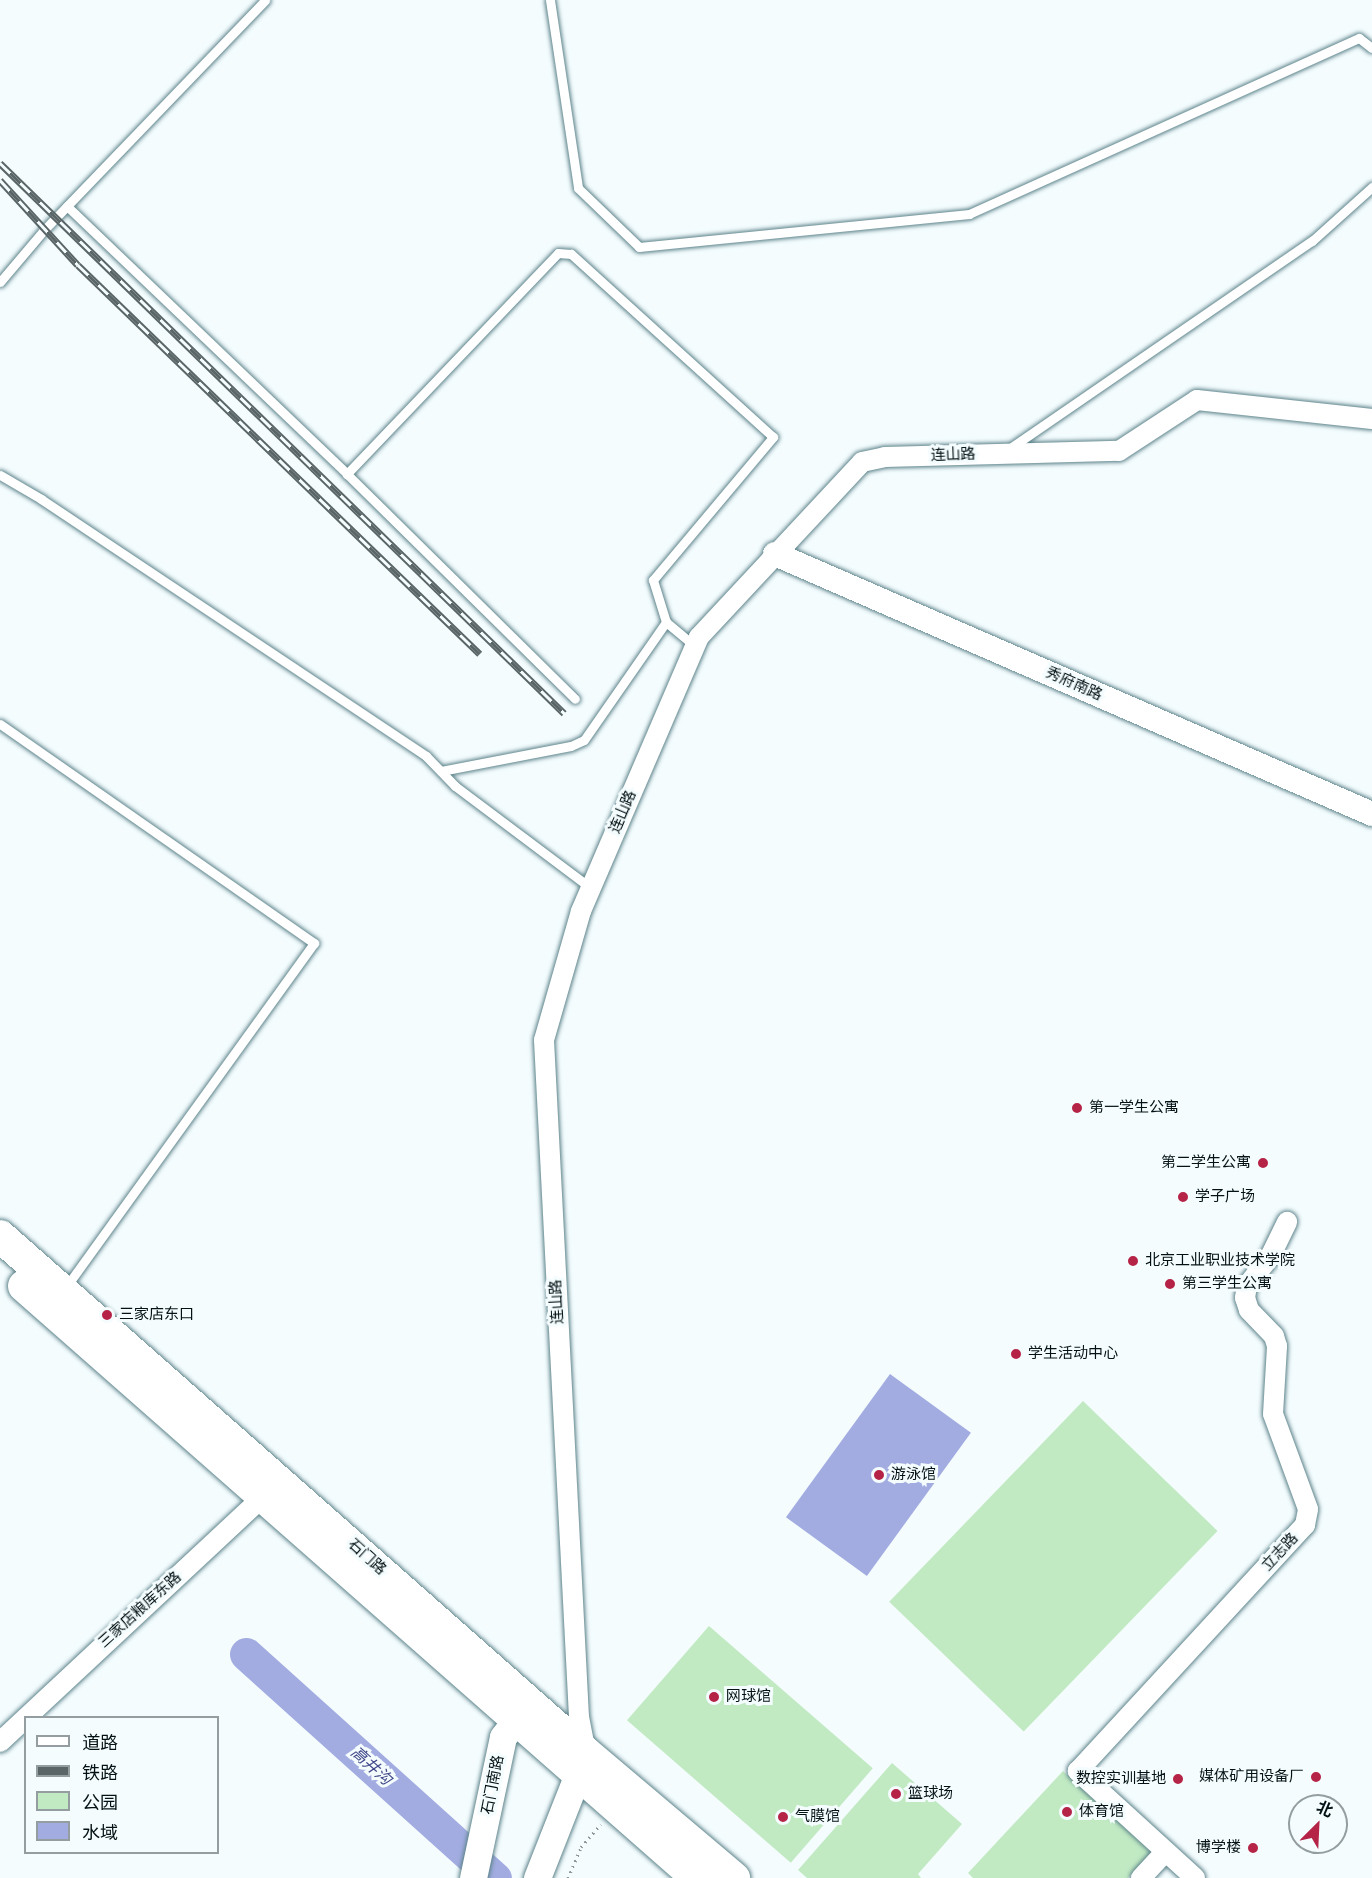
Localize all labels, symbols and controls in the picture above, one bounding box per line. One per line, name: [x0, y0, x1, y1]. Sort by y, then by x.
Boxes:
street label: 连山路: [930, 445, 976, 465]
street label: 秀府南路: [1043, 664, 1105, 704]
street label: 连山路: [606, 788, 640, 836]
place label: 第一学生公寓: [1089, 1099, 1179, 1117]
marker: 第一学生公寓: [1070, 1101, 1084, 1115]
place label: 第二学生公寓: [1161, 1154, 1251, 1172]
marker: 第二学生公寓: [1256, 1156, 1270, 1170]
place label: 学子广场: [1195, 1188, 1255, 1206]
marker: 学子广场: [1176, 1190, 1190, 1204]
place label: 北京工业职业技术学院: [1145, 1252, 1295, 1270]
marker: 北京工业职业技术学院: [1126, 1254, 1140, 1268]
place label: 第三学生公寓: [1182, 1275, 1272, 1293]
marker: 第三学生公寓: [1163, 1277, 1177, 1291]
street label: 连山路: [547, 1279, 567, 1325]
place label: 三家店东口: [119, 1306, 194, 1324]
marker: 三家店东口: [100, 1308, 114, 1322]
place label: 学生活动中心: [1028, 1345, 1118, 1363]
marker: 学生活动中心: [1009, 1347, 1023, 1361]
place label: 游泳馆: [891, 1466, 936, 1484]
marker: 游泳馆: [872, 1468, 886, 1482]
street label: 立志路: [1258, 1529, 1302, 1575]
street label: 石门路: [344, 1535, 390, 1579]
street label: 三家店粮库东路: [95, 1568, 185, 1652]
place label: 网球馆: [726, 1688, 771, 1706]
marker: 网球馆: [707, 1690, 721, 1704]
legend: [24, 1716, 219, 1854]
text: 道路: [82, 1732, 118, 1754]
water label: 高井沟: [347, 1743, 395, 1789]
street label: 石门南路: [478, 1754, 508, 1816]
text: 铁路: [82, 1762, 118, 1784]
place label: 媒体矿用设备厂: [1199, 1768, 1304, 1786]
place label: 数控实训基地: [1076, 1770, 1166, 1788]
marker: 媒体矿用设备厂: [1309, 1770, 1323, 1784]
marker: 数控实训基地: [1171, 1772, 1185, 1786]
place label: 篮球场: [908, 1785, 953, 1803]
marker: 篮球场: [889, 1787, 903, 1801]
text: 公园: [82, 1792, 118, 1814]
north arrow: [1288, 1794, 1348, 1854]
text: 北: [1313, 1797, 1336, 1822]
place label: 体育馆: [1079, 1803, 1124, 1821]
marker: 体育馆: [1060, 1805, 1074, 1819]
place label: 气膜馆: [795, 1808, 840, 1826]
marker: 气膜馆: [776, 1810, 790, 1824]
text: 水域: [82, 1822, 118, 1844]
place label: 博学楼: [1196, 1839, 1241, 1857]
marker: 博学楼: [1246, 1841, 1260, 1855]

